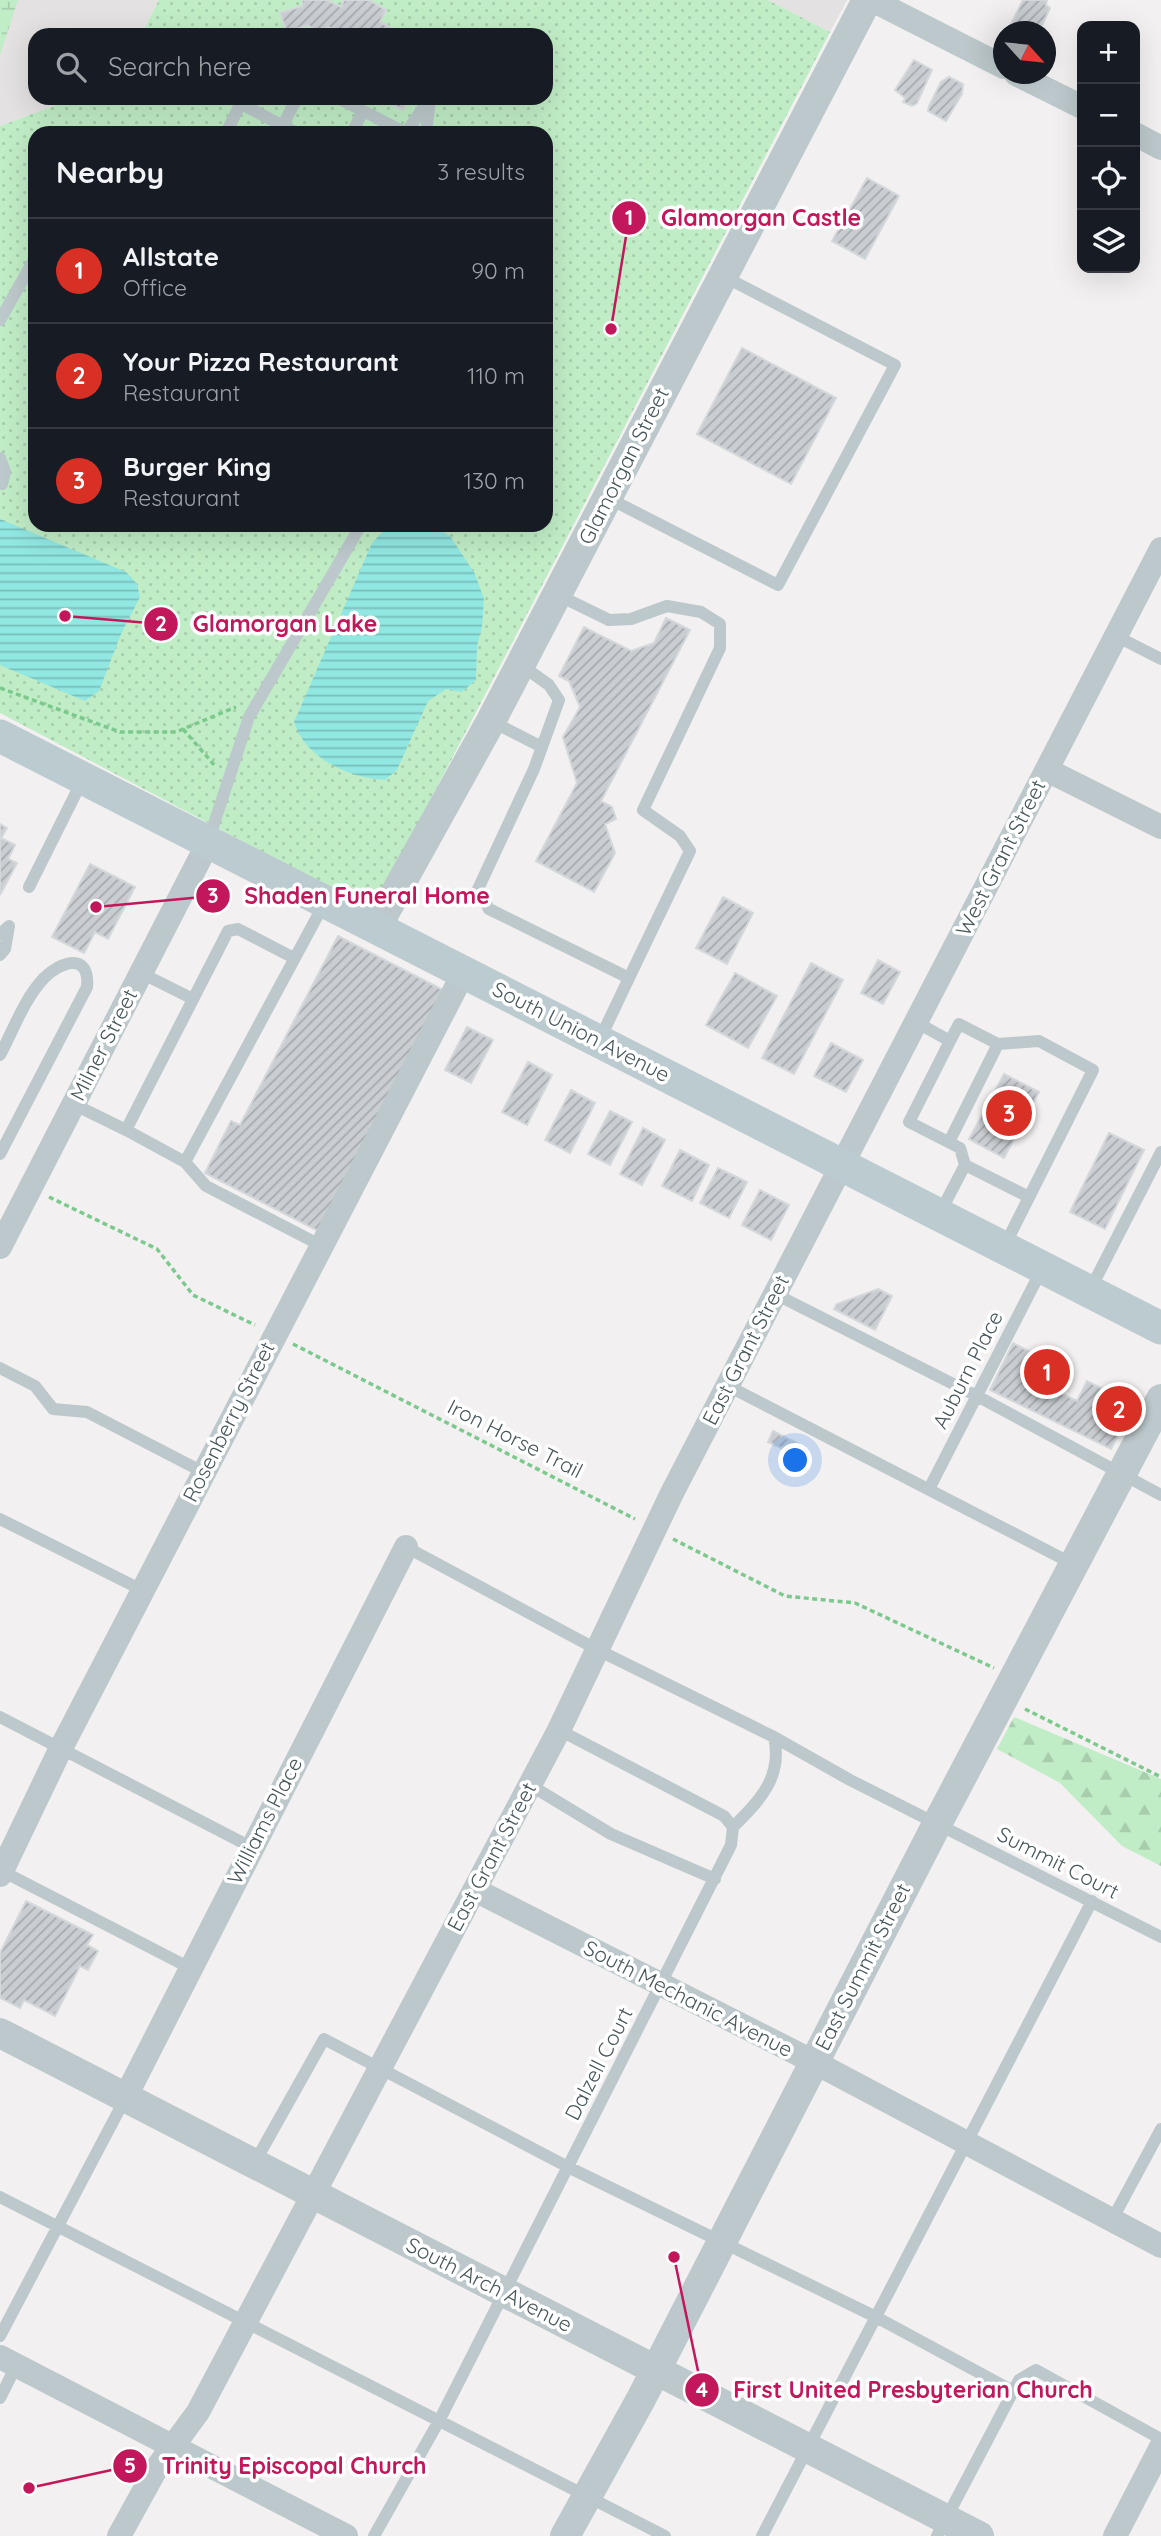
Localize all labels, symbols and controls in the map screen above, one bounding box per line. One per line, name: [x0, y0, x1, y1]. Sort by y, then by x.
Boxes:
north arrow: [993, 21, 1056, 84]
map controls: [1077, 21, 1140, 273]
button: +: [1077, 21, 1140, 84]
search box: [28, 28, 553, 105]
icon: search: [52, 48, 90, 86]
text: Search here: [108, 50, 252, 83]
button: −: [1077, 84, 1140, 147]
button: locate: [1077, 147, 1140, 210]
text: Nearby: [56, 153, 164, 191]
text: 3 results: [437, 157, 525, 186]
callout: Glamorgan Castle: [612, 196, 875, 240]
text: Glamorgan Castle: [661, 203, 861, 232]
text: 1: [625, 204, 633, 230]
button: layers: [1077, 210, 1140, 273]
text: Allstate: [123, 240, 219, 273]
text: 1: [75, 256, 83, 285]
text: 90 m: [471, 256, 525, 285]
text: Office: [123, 273, 187, 302]
text: Your Pizza Restaurant: [123, 345, 399, 378]
text: 2: [72, 361, 86, 390]
text: 110 m: [467, 361, 525, 390]
text: Restaurant: [123, 378, 240, 407]
street label: Glamorgan Street: [572, 383, 674, 548]
text: Burger King: [123, 450, 271, 483]
text: 3: [73, 466, 85, 495]
text: 130 m: [463, 466, 525, 495]
text: Restaurant: [123, 483, 240, 512]
callout: Glamorgan Lake: [144, 602, 391, 646]
text: Glamorgan Lake: [193, 609, 377, 638]
text: 2: [155, 610, 167, 636]
street label: West Grant Street: [949, 775, 1051, 940]
callout: Shaden Funeral Home: [196, 874, 504, 918]
text: Shaden Funeral Home: [244, 881, 490, 910]
text: 3: [207, 882, 219, 908]
street label: South Union Avenue: [489, 975, 674, 1087]
street label: Milner Street: [64, 984, 142, 1105]
pin: 3: [986, 1087, 1032, 1139]
street label: East Grant Street: [696, 1270, 794, 1429]
street label: Auburn Place: [926, 1306, 1008, 1433]
street label: Rosenberry Street: [177, 1337, 280, 1506]
pin: 1: [1024, 1346, 1070, 1398]
pin: 2: [1096, 1383, 1142, 1435]
street label: Iron Horse Trail: [444, 1393, 587, 1483]
your location: [778, 1443, 812, 1477]
street label: Williams Place: [221, 1753, 307, 1888]
street label: East Grant Street: [441, 1778, 541, 1935]
street label: Summit Court: [993, 1820, 1124, 1904]
street label: East Summit Street: [809, 1879, 915, 2054]
street label: South Mechanic Avenue: [580, 1934, 797, 2062]
street label: Dalzell Court: [559, 2003, 638, 2124]
street label: South Arch Avenue: [402, 2231, 577, 2337]
callout: First United Presbyterian Church: [685, 2368, 1107, 2412]
text: First United Presbyterian Church: [733, 2375, 1093, 2404]
text: 4: [696, 2376, 708, 2402]
callout: Trinity Episcopal Church: [112, 2444, 440, 2488]
text: Trinity Episcopal Church: [161, 2451, 427, 2480]
text: 5: [124, 2452, 136, 2478]

